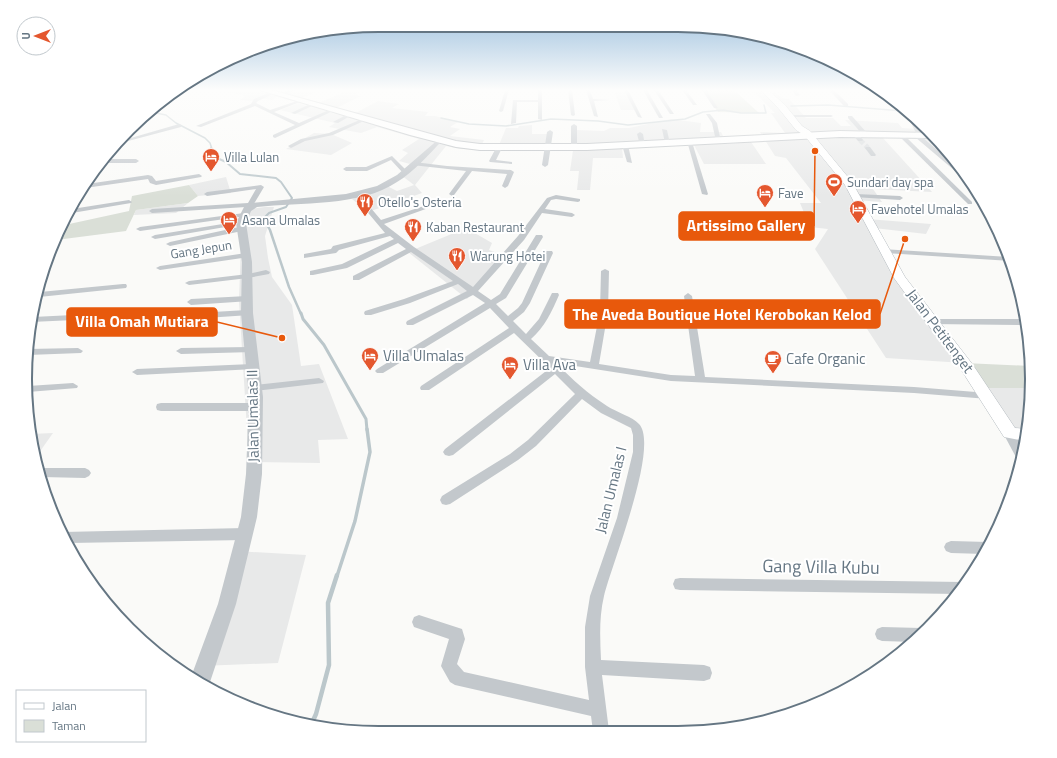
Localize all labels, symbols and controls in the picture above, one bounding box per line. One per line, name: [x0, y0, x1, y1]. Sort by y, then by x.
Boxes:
north arrow: [16, 16, 56, 56]
text: U: [18, 32, 34, 40]
hotel icon: Villa Lulan: [201, 147, 221, 172]
place label: Villa Lulan: [224, 147, 279, 167]
sports icon: Sundari day spa: [824, 172, 844, 197]
place label: Sundari day spa: [847, 172, 934, 192]
hotel icon: Fave: [755, 183, 775, 208]
place label: Fave: [778, 183, 804, 203]
restaurant icon: Otello's Osteria: [355, 192, 375, 217]
place label: Otello's Osteria: [378, 192, 462, 212]
hotel icon: Favehotel Umalas: [848, 199, 868, 224]
place label: Favehotel Umalas: [871, 199, 969, 219]
hotel icon: Asana Umalas: [219, 210, 239, 235]
place label: Asana Umalas: [242, 210, 320, 230]
callout: Artissimo Gallery: [679, 212, 814, 240]
text: Artissimo Gallery: [687, 213, 805, 237]
restaurant icon: Kaban Restaurant: [403, 217, 423, 242]
place label: Kaban Restaurant: [426, 217, 525, 237]
street label: Gang Jepun: [169, 234, 233, 264]
restaurant icon: Warung Hotei: [447, 246, 467, 271]
place label: Warung Hotei: [470, 246, 545, 266]
street label: Jalan Petitenget: [901, 284, 980, 378]
callout: The Aveda Boutique Hotel Kerobokan Kelod: [565, 300, 880, 328]
text: The Aveda Boutique Hotel Kerobokan Kelod: [572, 302, 872, 326]
callout: Villa Omah Mutiara: [67, 308, 217, 336]
text: Villa Omah Mutiara: [75, 309, 209, 333]
place label: Villa Ulmalas: [383, 344, 464, 367]
hotel icon: Villa Ulmalas: [360, 346, 380, 371]
place label: Cafe Organic: [786, 347, 865, 370]
cafe icon: Cafe Organic: [763, 349, 783, 374]
place label: Villa Ava: [523, 353, 577, 376]
hotel icon: Villa Ava: [500, 355, 520, 380]
street label: Jalan Umalas II: [240, 370, 265, 462]
street label: Jalan Umalas I: [589, 444, 632, 536]
street label: Gang Villa Kubu: [762, 552, 880, 581]
legend: [16, 690, 146, 742]
text: Jalan: [52, 696, 77, 715]
text: Taman: [52, 716, 86, 735]

